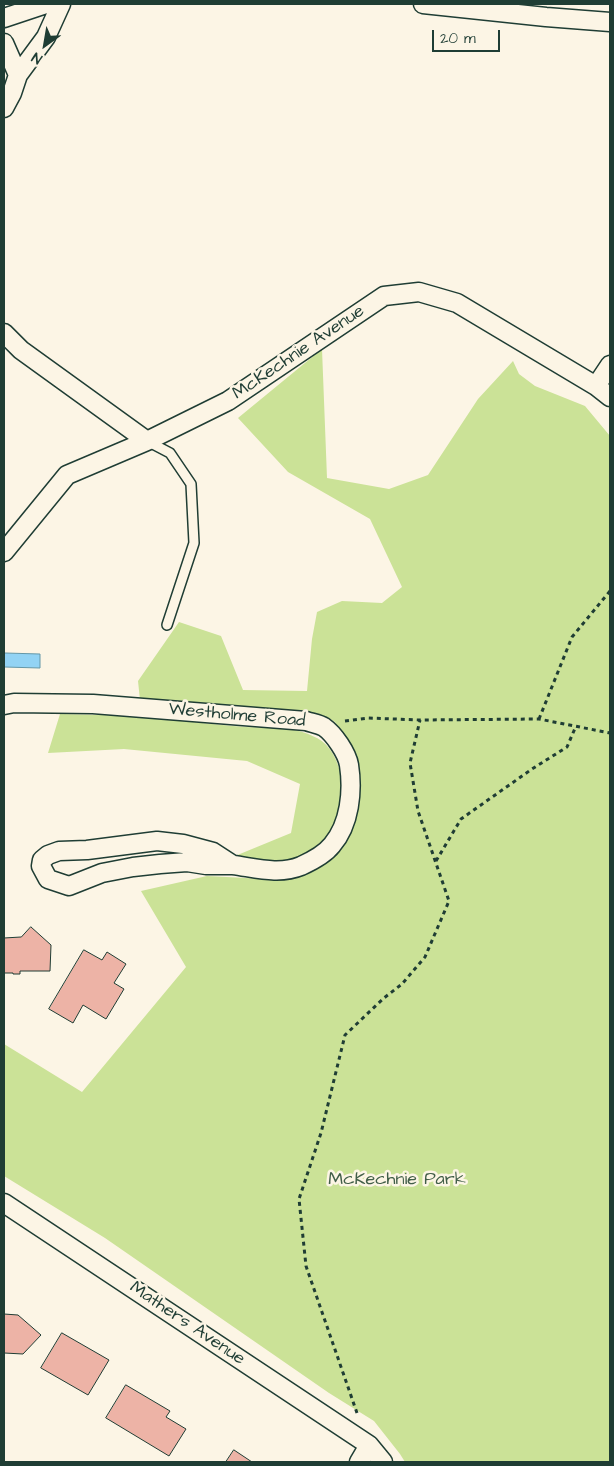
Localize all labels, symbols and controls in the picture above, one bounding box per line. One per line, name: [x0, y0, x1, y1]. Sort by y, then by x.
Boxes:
north arrow: [20, 20, 70, 70]
scale bar: [434, 20, 502, 52]
text: 20 m: [440, 28, 476, 49]
text: N: [28, 47, 46, 69]
street label: McKechnie Avenue: [229, 301, 369, 405]
street label: Westholme Road: [168, 699, 306, 733]
park label: McKechnie Park: [328, 1169, 466, 1191]
street label: Mathers Avenue: [125, 1277, 249, 1371]

